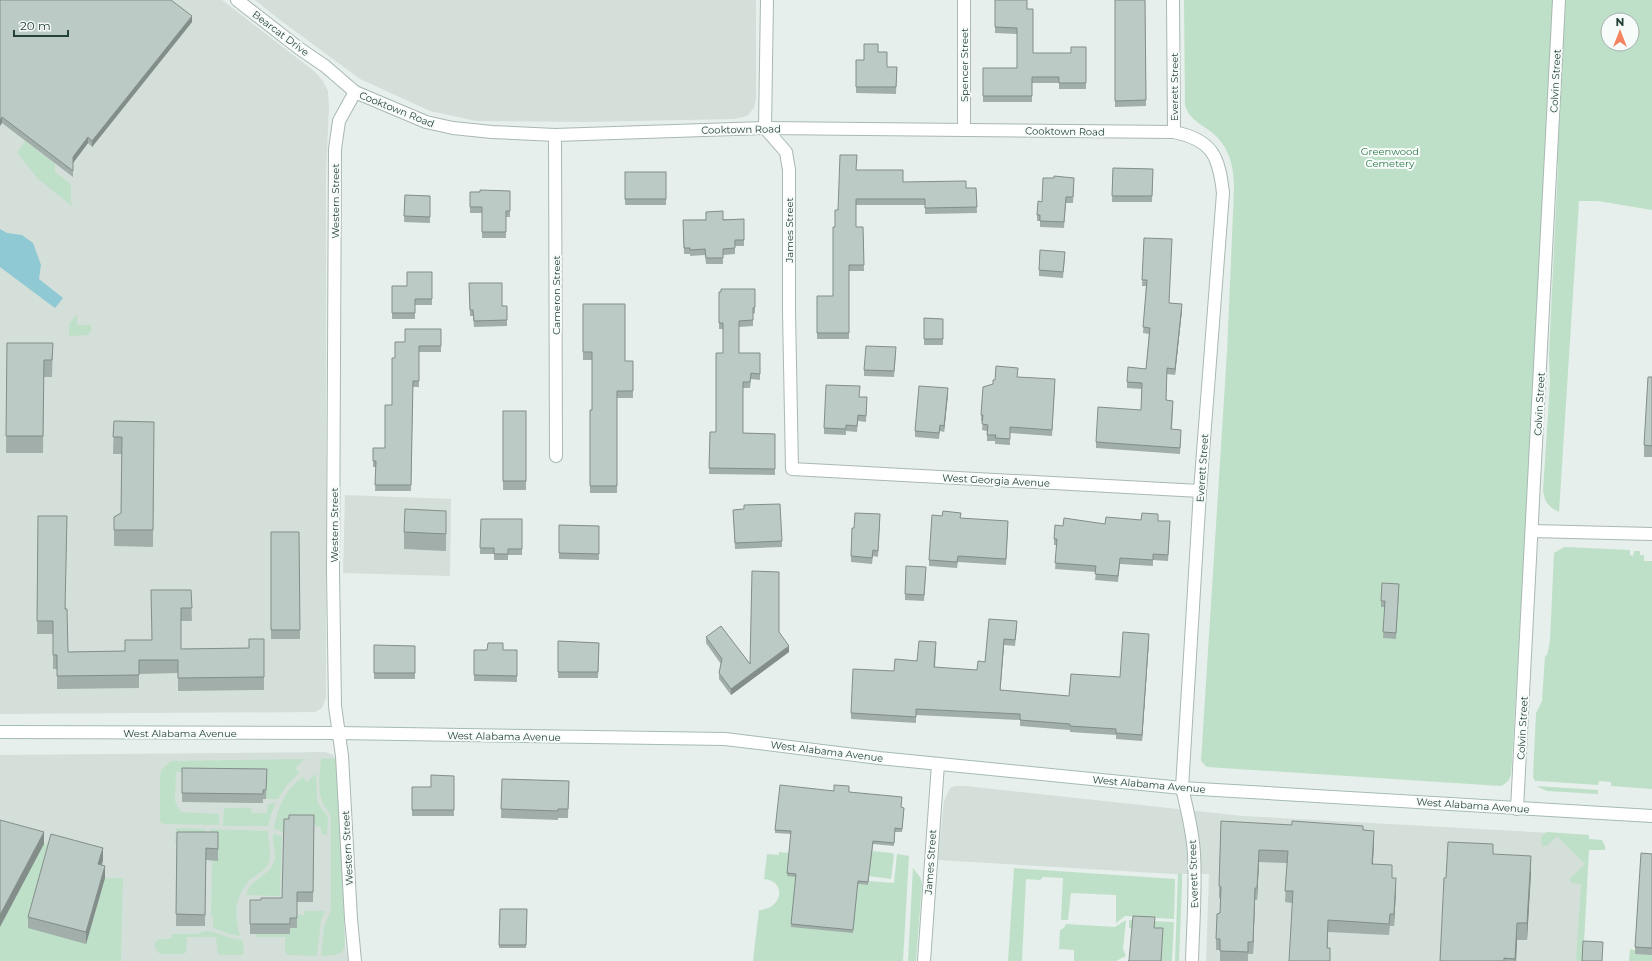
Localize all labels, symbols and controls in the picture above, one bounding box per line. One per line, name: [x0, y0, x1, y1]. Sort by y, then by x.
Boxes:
street label: Bearcat Drive: [250, 8, 312, 59]
scale bar: [14, 12, 68, 38]
north arrow: [1600, 12, 1640, 52]
text: N: [1616, 15, 1624, 29]
text: 20 m: [20, 18, 51, 33]
street label: Spencer Street: [958, 28, 971, 102]
street label: Colvin Street: [1547, 49, 1564, 113]
street label: Everett Street: [1168, 53, 1181, 121]
street label: Cooktown Road: [357, 89, 436, 130]
street label: Cooktown Road: [701, 122, 781, 137]
street label: Cooktown Road: [1025, 124, 1105, 139]
park label: Greenwood Cemetery: [1361, 145, 1419, 170]
street label: Western Street: [329, 164, 342, 238]
street label: James Street: [783, 197, 796, 264]
street label: Cameron Street: [550, 255, 563, 335]
street label: Colvin Street: [1531, 372, 1548, 436]
street label: Everett Street: [1194, 433, 1211, 503]
street label: West Georgia Avenue: [942, 471, 1050, 490]
street label: Western Street: [328, 488, 341, 562]
street label: Colvin Street: [1514, 696, 1531, 760]
street label: West Alabama Avenue: [123, 727, 237, 740]
street label: West Alabama Avenue: [447, 729, 561, 744]
street label: West Alabama Avenue: [770, 738, 884, 765]
street label: West Alabama Avenue: [1092, 773, 1206, 796]
street label: West Alabama Avenue: [1416, 795, 1530, 816]
street label: Western Street: [339, 810, 356, 886]
street label: James Street: [922, 829, 939, 896]
street label: Everett Street: [1186, 839, 1201, 909]

